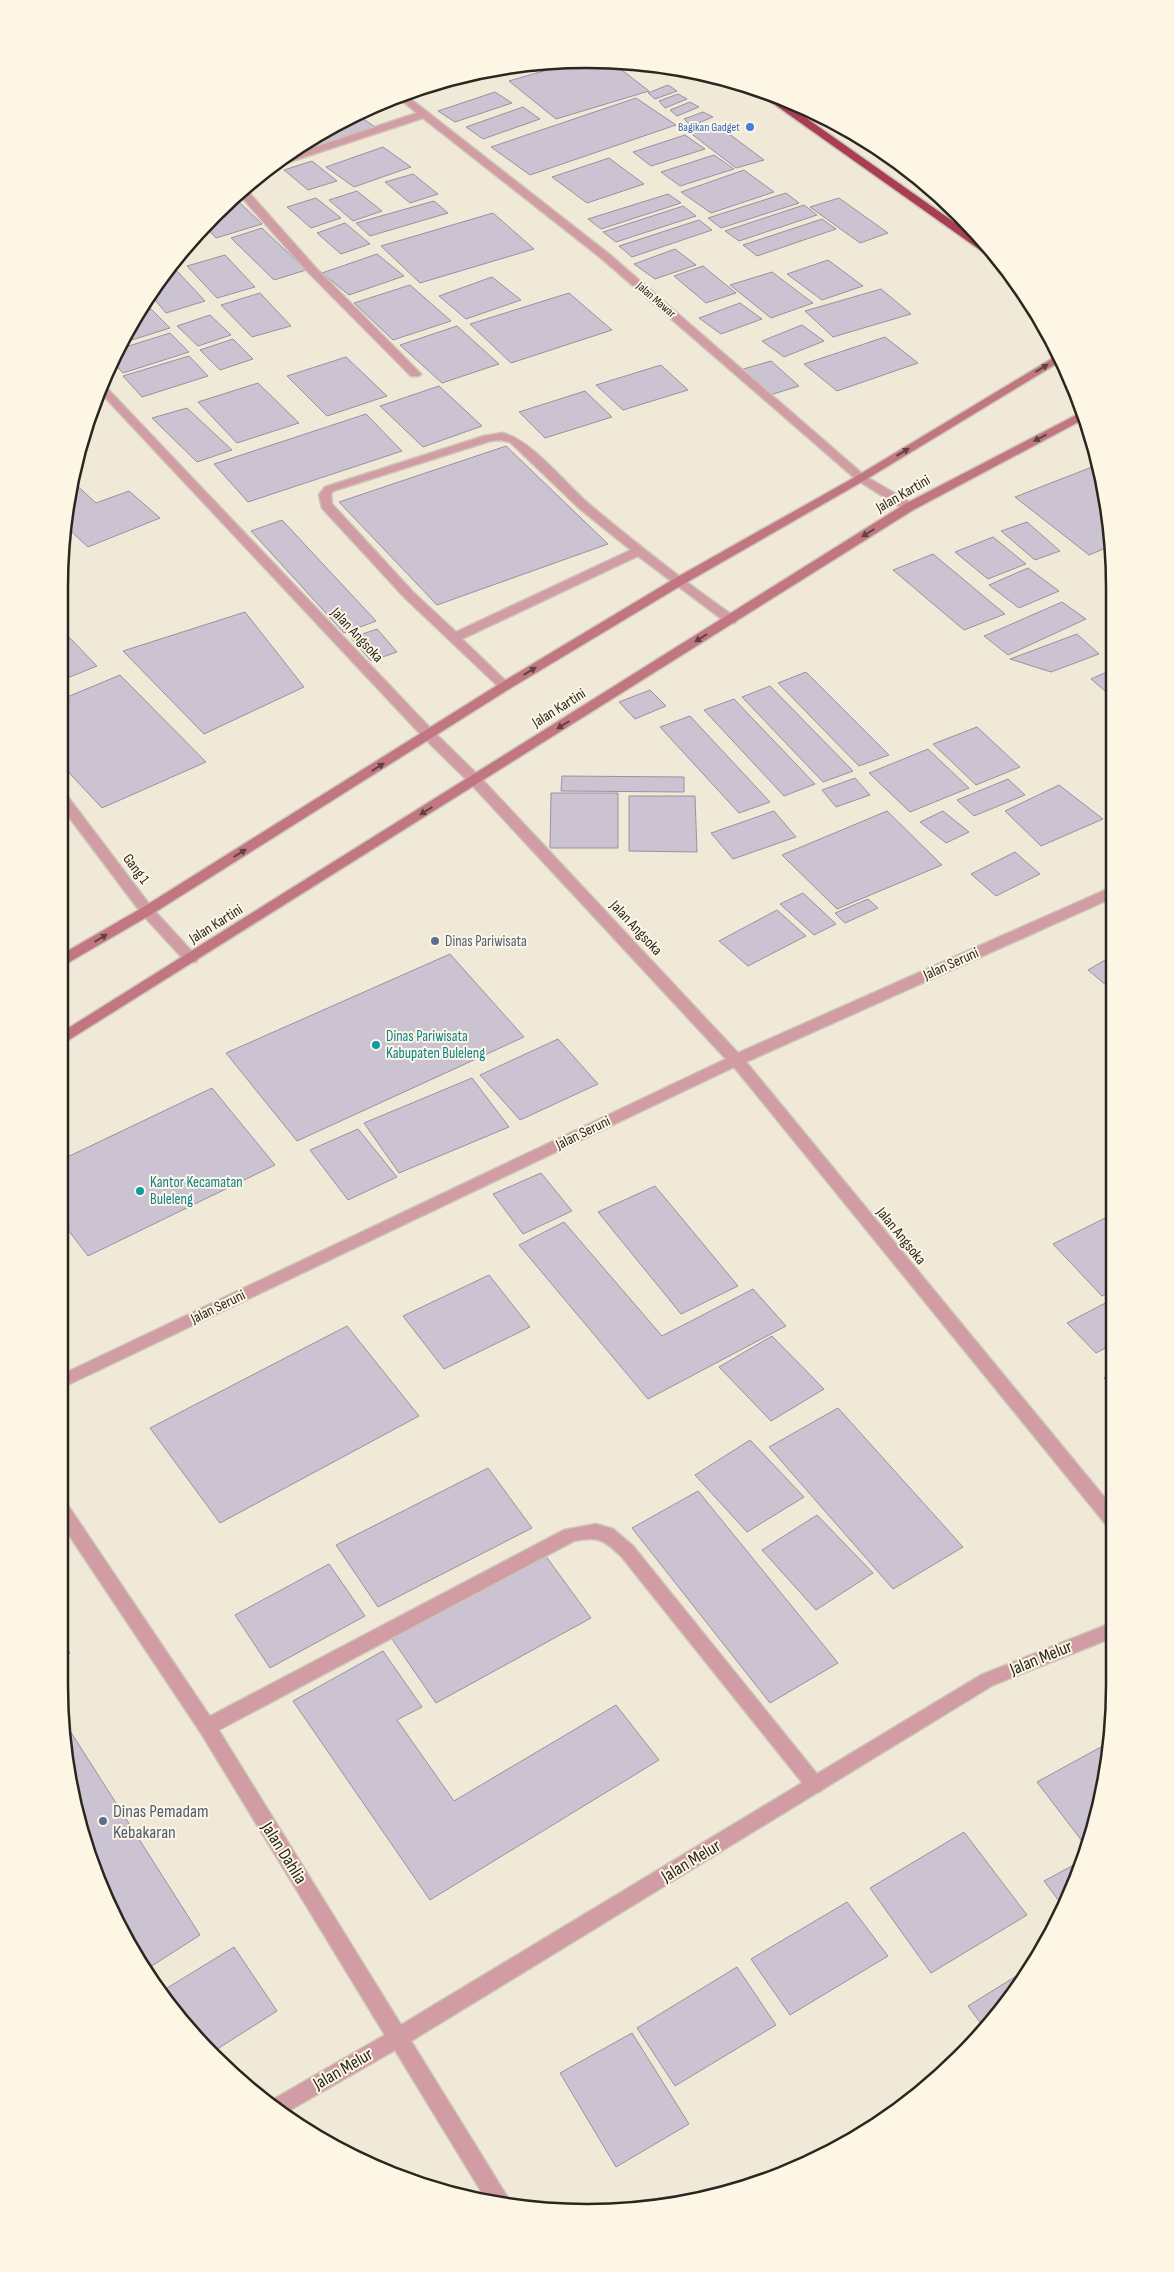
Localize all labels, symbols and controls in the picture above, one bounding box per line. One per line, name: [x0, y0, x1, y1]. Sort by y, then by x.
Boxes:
place label: Bagikan Gadget: [678, 120, 740, 135]
marker: Bagikan Gadget: [744, 121, 756, 133]
street label: Jalan Mawar: [632, 278, 679, 322]
one-way arrow: [1035, 364, 1048, 373]
one-way arrow: [1033, 434, 1047, 442]
one-way arrow: [896, 448, 909, 457]
street label: Jalan Kartini: [872, 471, 934, 518]
one-way arrow: [862, 529, 875, 538]
street label: Jalan Angsoka: [326, 603, 387, 667]
one-way arrow: [694, 634, 708, 643]
one-way arrow: [524, 667, 537, 676]
street label: Jalan Kartini: [528, 684, 590, 732]
one-way arrow: [557, 720, 570, 729]
one-way arrow: [371, 763, 385, 772]
one-way arrow: [419, 806, 432, 816]
one-way arrow: [233, 848, 247, 858]
street label: Gang 1: [118, 850, 154, 889]
street label: Jalan Angsoka: [605, 896, 666, 960]
street label: Jalan Kartini: [185, 900, 247, 948]
place label: Dinas Pariwisata: [445, 932, 527, 951]
one-way arrow: [95, 933, 108, 942]
marker: Dinas Pariwisata: [429, 935, 441, 947]
street label: Jalan Seruni: [920, 943, 982, 985]
place label: Dinas Pariwisata Kabupaten Buleleng: [386, 1027, 485, 1063]
marker: Dinas Pariwisata Kabupaten Buleleng: [370, 1039, 382, 1051]
street label: Jalan Seruni: [552, 1112, 614, 1155]
place label: Kantor Kecamatan Buleleng: [150, 1173, 243, 1209]
marker: Kantor Kecamatan Buleleng: [134, 1185, 146, 1197]
street label: Jalan Angsoka: [871, 1203, 930, 1269]
street label: Jalan Seruni: [187, 1286, 249, 1329]
street label: Jalan Melur: [1006, 1636, 1075, 1680]
place label: Dinas Pemadam Kebakaran: [113, 1801, 208, 1843]
marker: Dinas Pemadam Kebakaran: [97, 1815, 109, 1827]
street label: Jalan Dahlia: [256, 1817, 311, 1888]
street label: Jalan Melur: [657, 1835, 724, 1887]
street label: Jalan Melur: [309, 2044, 377, 2095]

